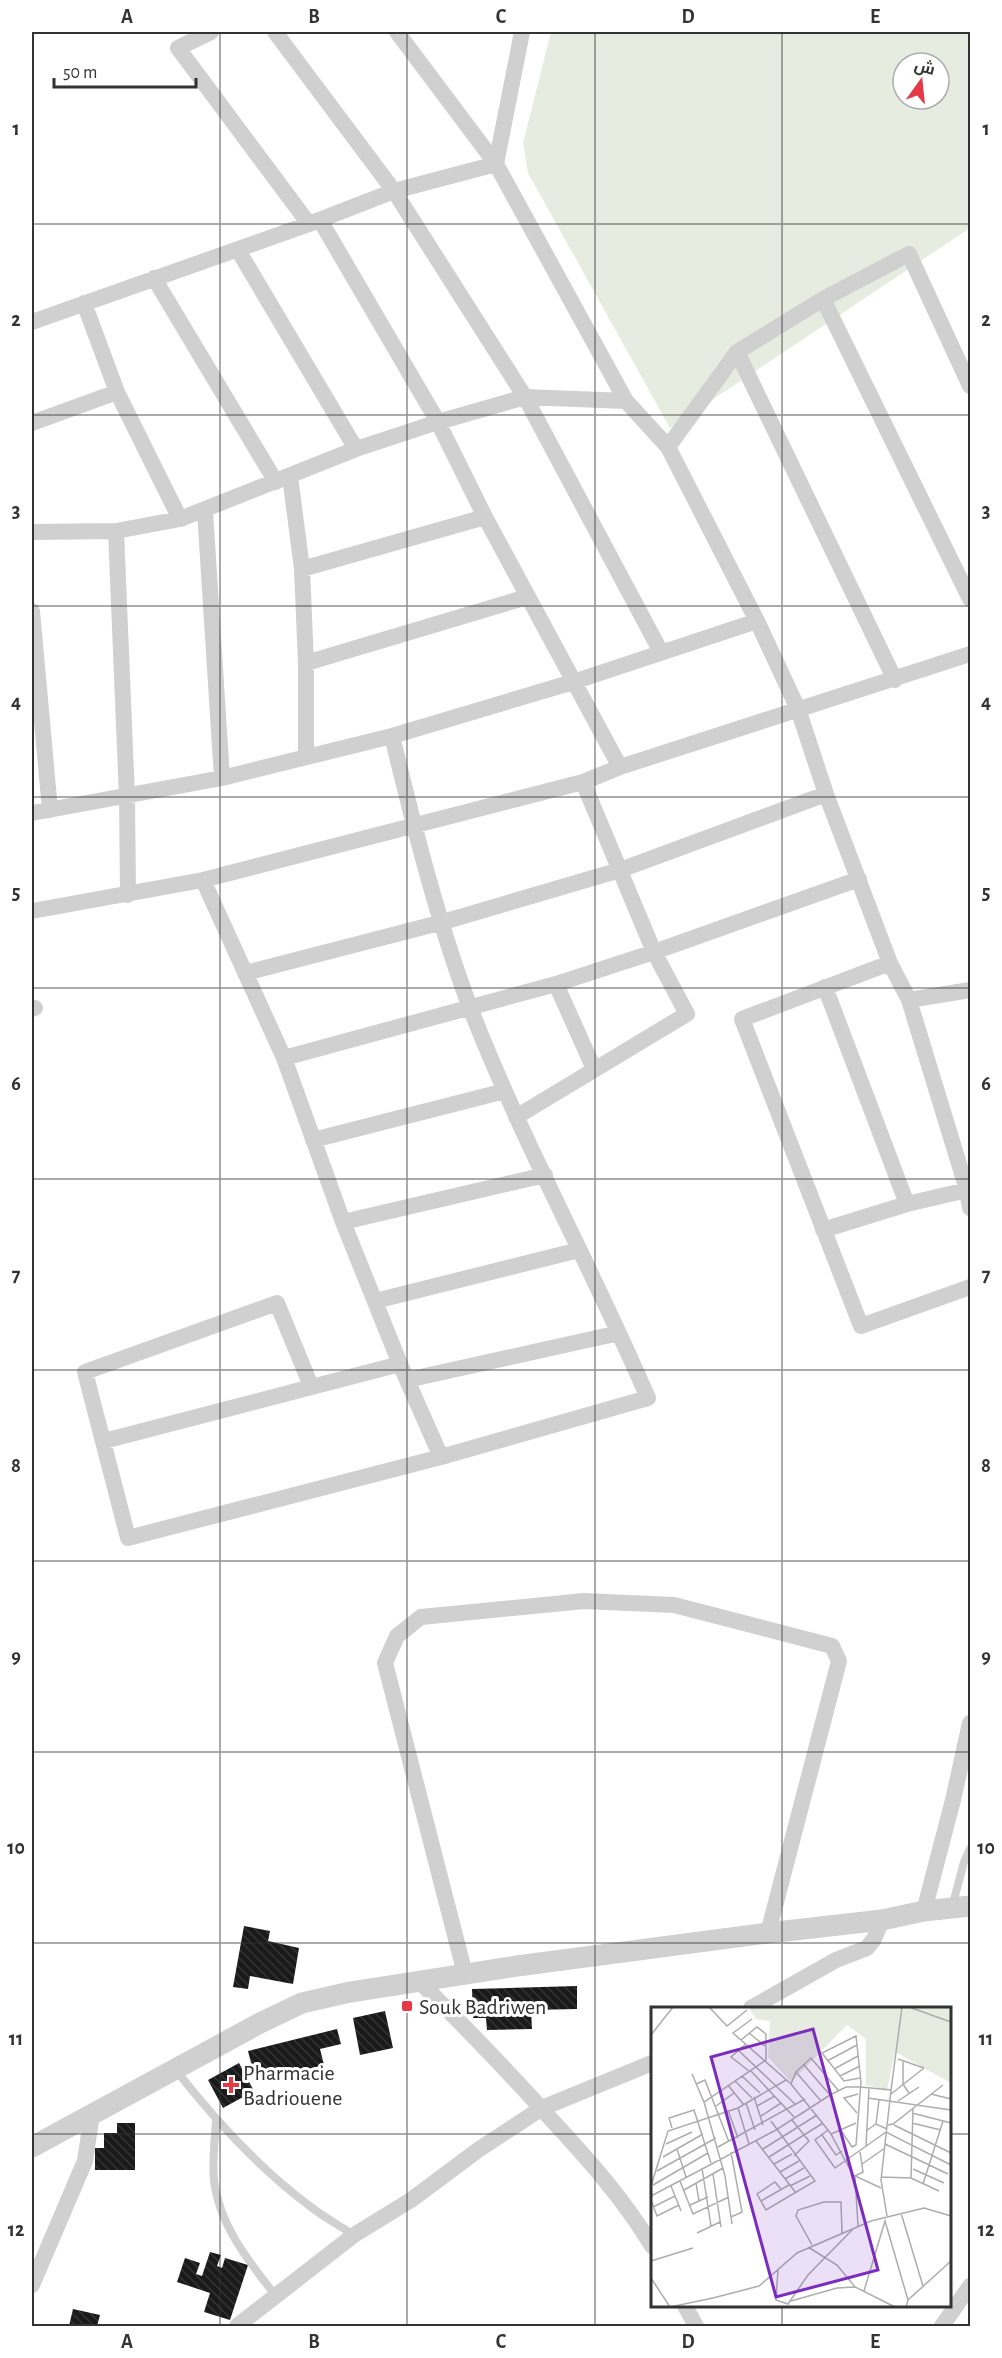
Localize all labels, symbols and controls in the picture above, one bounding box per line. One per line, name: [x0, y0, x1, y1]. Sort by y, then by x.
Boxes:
text: A: [121, 7, 133, 27]
text: B: [308, 7, 320, 27]
text: C: [496, 7, 507, 27]
text: D: [681, 7, 695, 27]
text: E: [870, 7, 880, 27]
scale bar: [54, 51, 196, 89]
north arrow: [891, 51, 951, 111]
text: ش: [912, 56, 937, 79]
text: 50 m: [63, 64, 97, 82]
text: 1: [12, 119, 20, 139]
text: 1: [982, 119, 990, 139]
text: 2: [11, 310, 21, 330]
text: 2: [981, 310, 991, 330]
text: 3: [12, 501, 20, 521]
text: 3: [982, 501, 990, 521]
text: 4: [11, 692, 21, 712]
text: 4: [981, 692, 991, 712]
text: 5: [12, 883, 20, 903]
text: 5: [982, 883, 990, 903]
text: 6: [11, 1074, 21, 1094]
text: 6: [981, 1074, 991, 1094]
text: 7: [12, 1265, 21, 1285]
text: 7: [982, 1265, 991, 1285]
text: 8: [11, 1456, 21, 1476]
text: 8: [981, 1456, 991, 1476]
text: 9: [11, 1647, 21, 1667]
text: 9: [981, 1647, 991, 1667]
text: 10: [7, 1838, 25, 1858]
text: 10: [977, 1838, 995, 1858]
place label: Souk Badriwen: [419, 1996, 546, 2018]
marker: Souk Badriwen: [400, 1999, 414, 2013]
inset map: [651, 2007, 951, 2307]
text: 11: [9, 2029, 23, 2049]
text: 11: [979, 2029, 993, 2049]
place label: Pharmacie Badriouene: [243, 2062, 342, 2109]
marker: Pharmacie Badriouene: [224, 2078, 238, 2092]
text: 12: [8, 2220, 24, 2240]
text: 12: [978, 2220, 994, 2240]
text: A: [121, 2332, 133, 2352]
text: B: [308, 2332, 320, 2352]
text: C: [496, 2332, 507, 2352]
text: D: [681, 2332, 695, 2352]
text: E: [870, 2332, 880, 2352]

